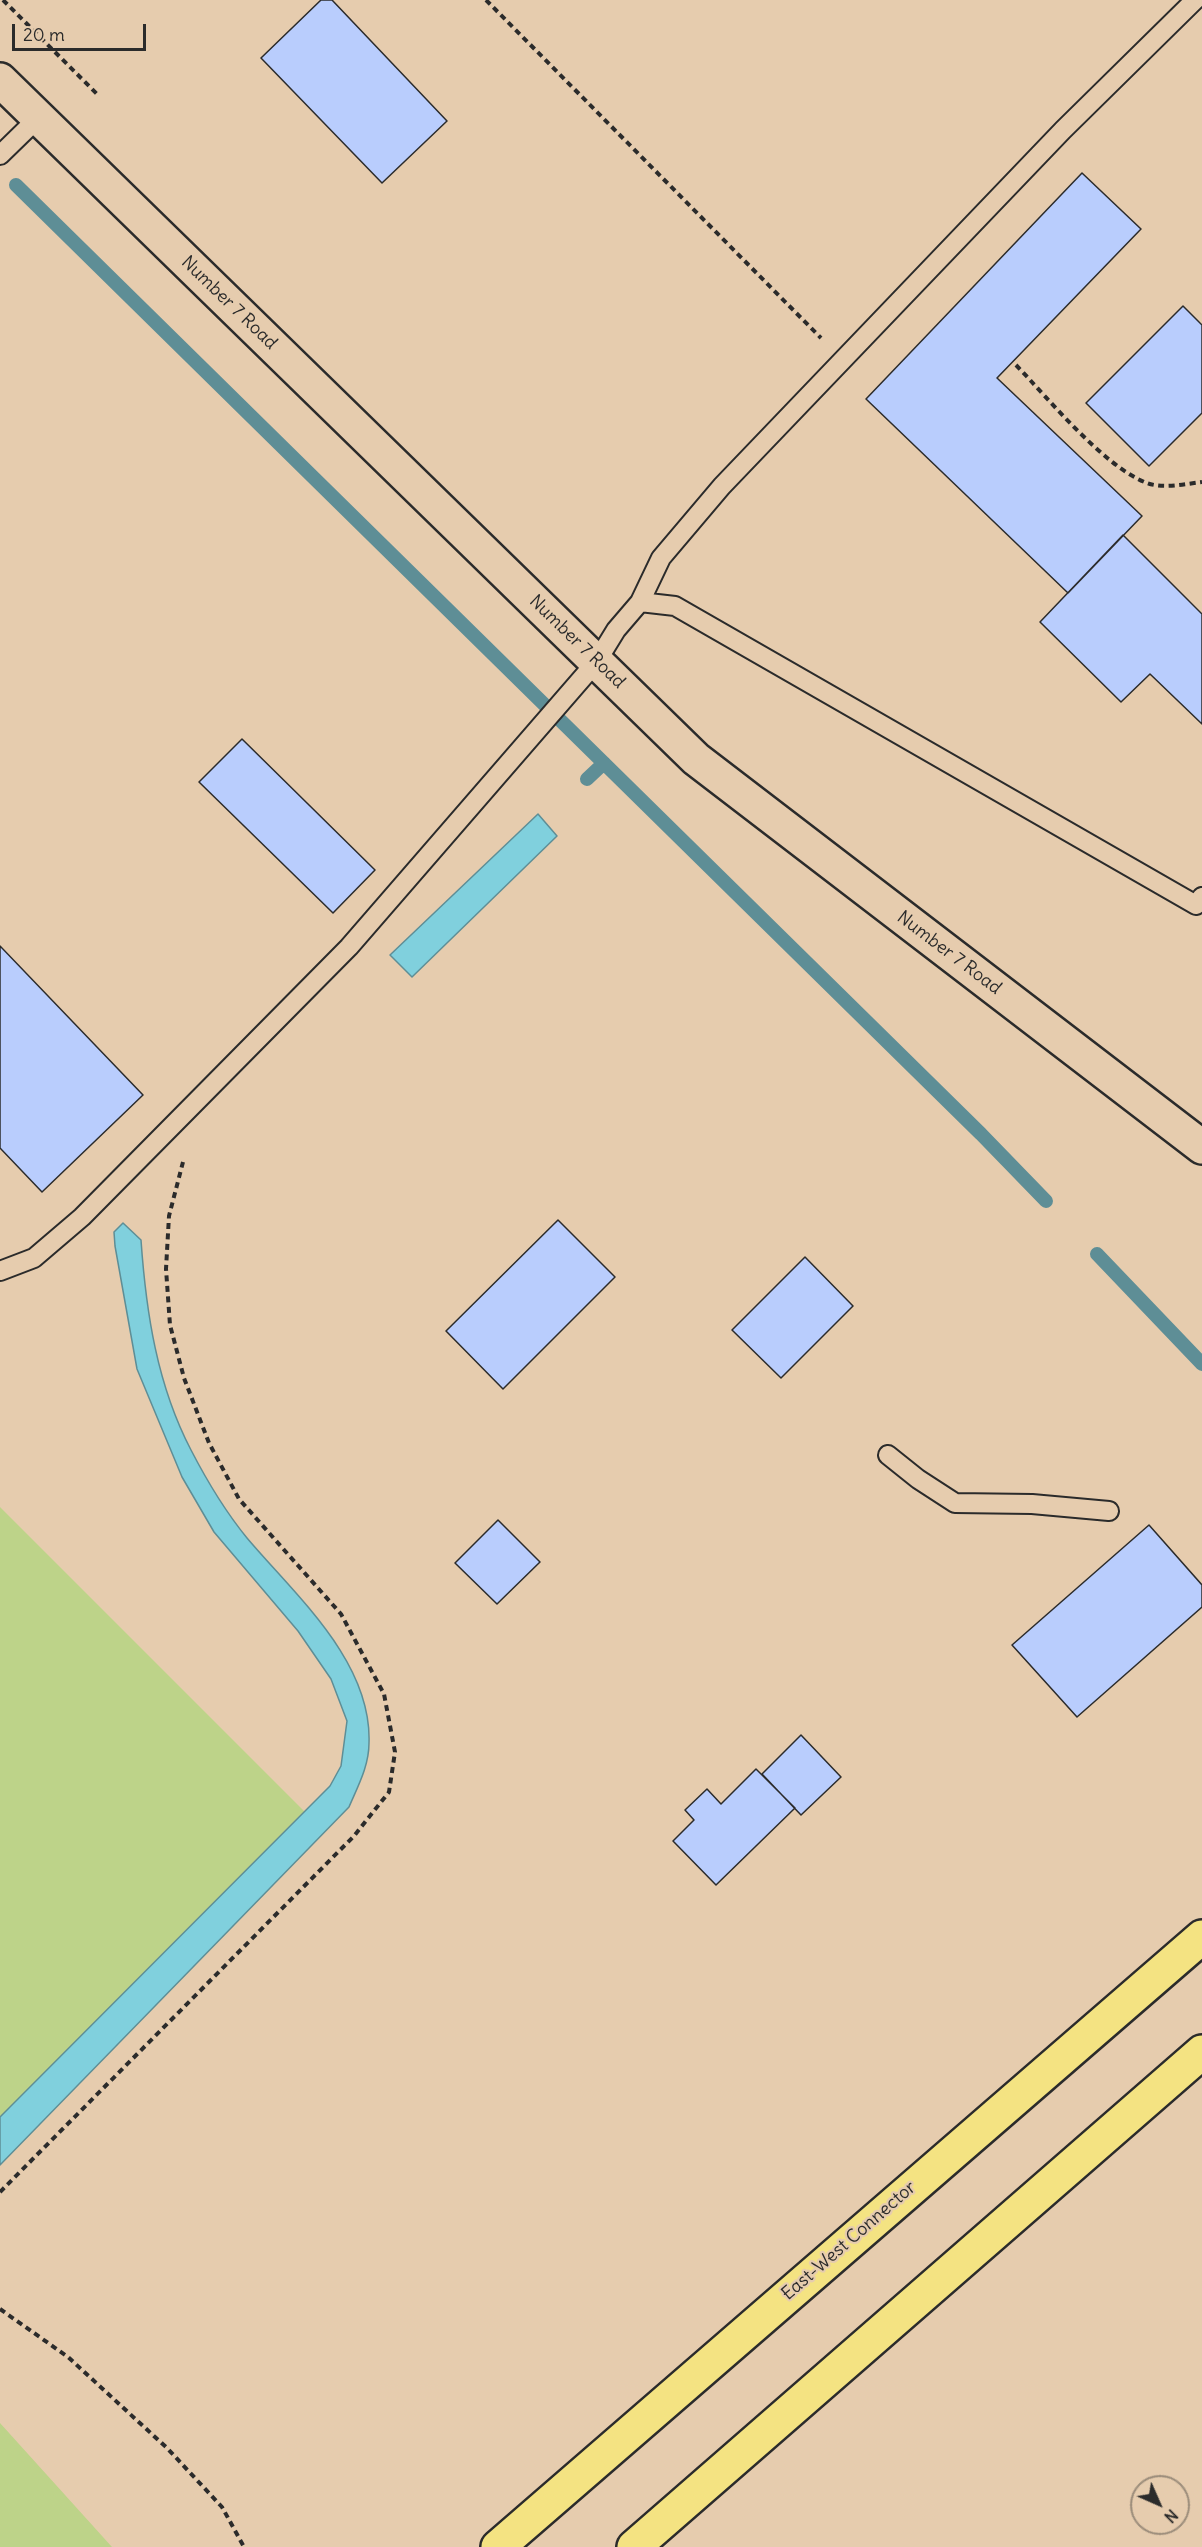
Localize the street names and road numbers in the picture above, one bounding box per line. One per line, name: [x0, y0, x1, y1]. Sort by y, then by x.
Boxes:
street label: Number 7 Road: [176, 252, 282, 354]
street label: Number 7 Road: [524, 591, 630, 693]
street label: Number 7 Road: [893, 907, 1005, 999]
street label: East-West Connector: [778, 2177, 920, 2305]

